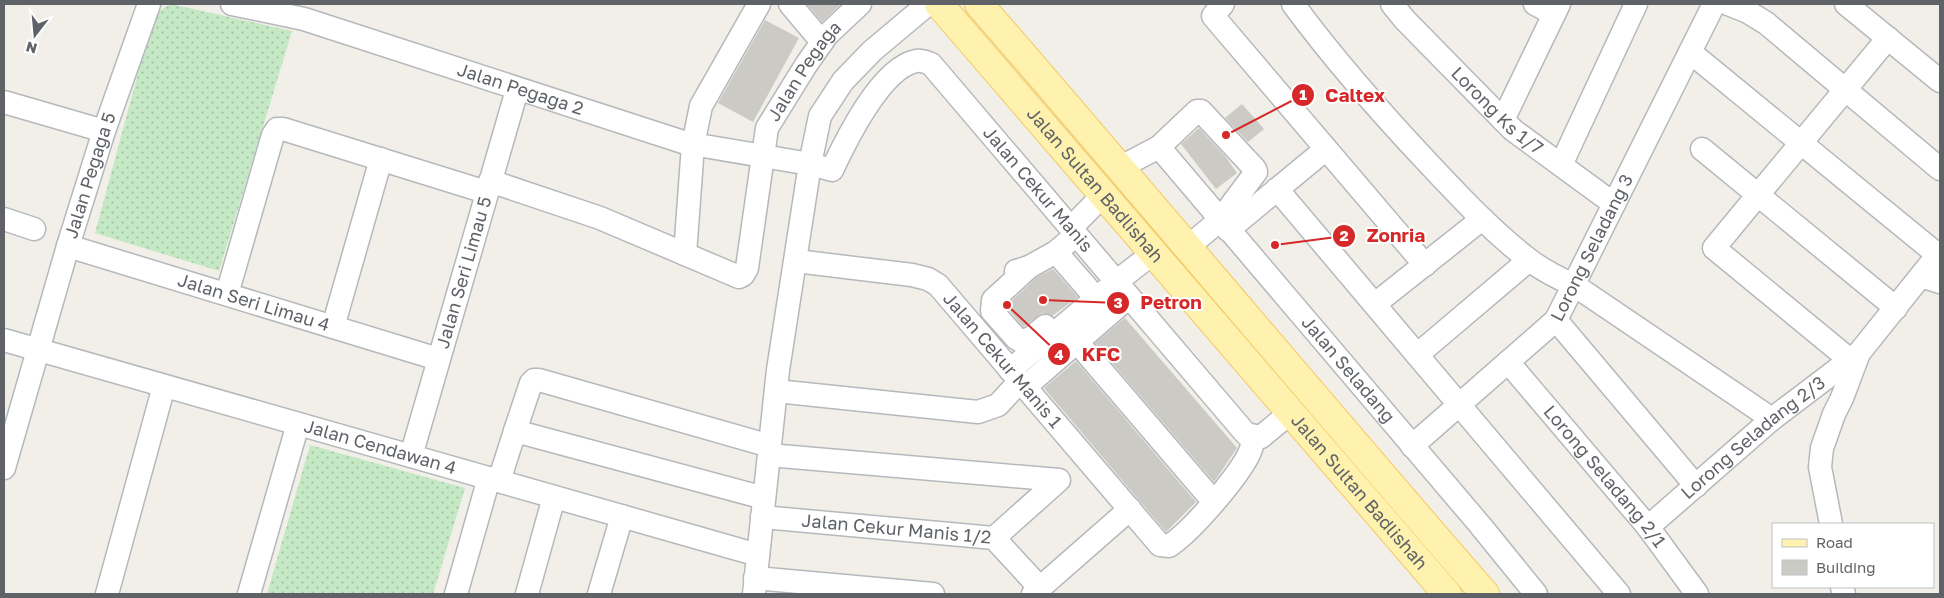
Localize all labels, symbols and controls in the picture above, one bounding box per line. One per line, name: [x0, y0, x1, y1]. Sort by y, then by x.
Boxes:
north arrow: [10, 10, 60, 60]
street label: Jalan Pegaga: [762, 16, 845, 125]
text: N: [24, 38, 39, 58]
street label: Jalan Pegaga 2: [455, 58, 586, 119]
street label: Lorong Ks 1/7: [1447, 62, 1548, 158]
callout: Caltex: [1290, 78, 1395, 112]
text: Caltex: [1325, 83, 1385, 106]
text: 1: [1299, 85, 1307, 103]
street label: Jalan Sultan Badlishah: [1023, 102, 1169, 267]
street label: Jalan Pegaga 5: [59, 109, 120, 241]
street label: Jalan Cekur Manis: [979, 121, 1098, 256]
street label: Lorong Seladang 3: [1545, 170, 1637, 325]
street label: Jalan Seri Limau 5: [431, 194, 496, 351]
callout: Zonria: [1331, 219, 1435, 253]
text: Zonria: [1367, 223, 1425, 246]
text: 2: [1339, 226, 1349, 244]
street label: Jalan Seri Limau 4: [175, 268, 332, 335]
callout: Petron: [1105, 286, 1211, 320]
street label: Jalan Cekur Manis 1: [939, 287, 1067, 432]
text: Petron: [1140, 290, 1202, 313]
text: 3: [1113, 293, 1123, 311]
street label: Jalan Seladang: [1297, 311, 1400, 427]
callout: KFC: [1047, 337, 1130, 371]
text: KFC: [1082, 342, 1120, 365]
text: 4: [1054, 345, 1064, 363]
street label: Lorong Seladang 2/3: [1676, 371, 1829, 503]
street label: Lorong Seladang 2/1: [1540, 400, 1671, 552]
street label: Jalan Sultan Badlishah: [1287, 409, 1433, 574]
street label: Jalan Cendawan 4: [302, 414, 459, 478]
street label: Jalan Cekur Manis 1/2: [801, 509, 992, 548]
legend: [1772, 523, 1934, 588]
text: Road: [1816, 533, 1853, 551]
text: Building: [1816, 558, 1876, 576]

